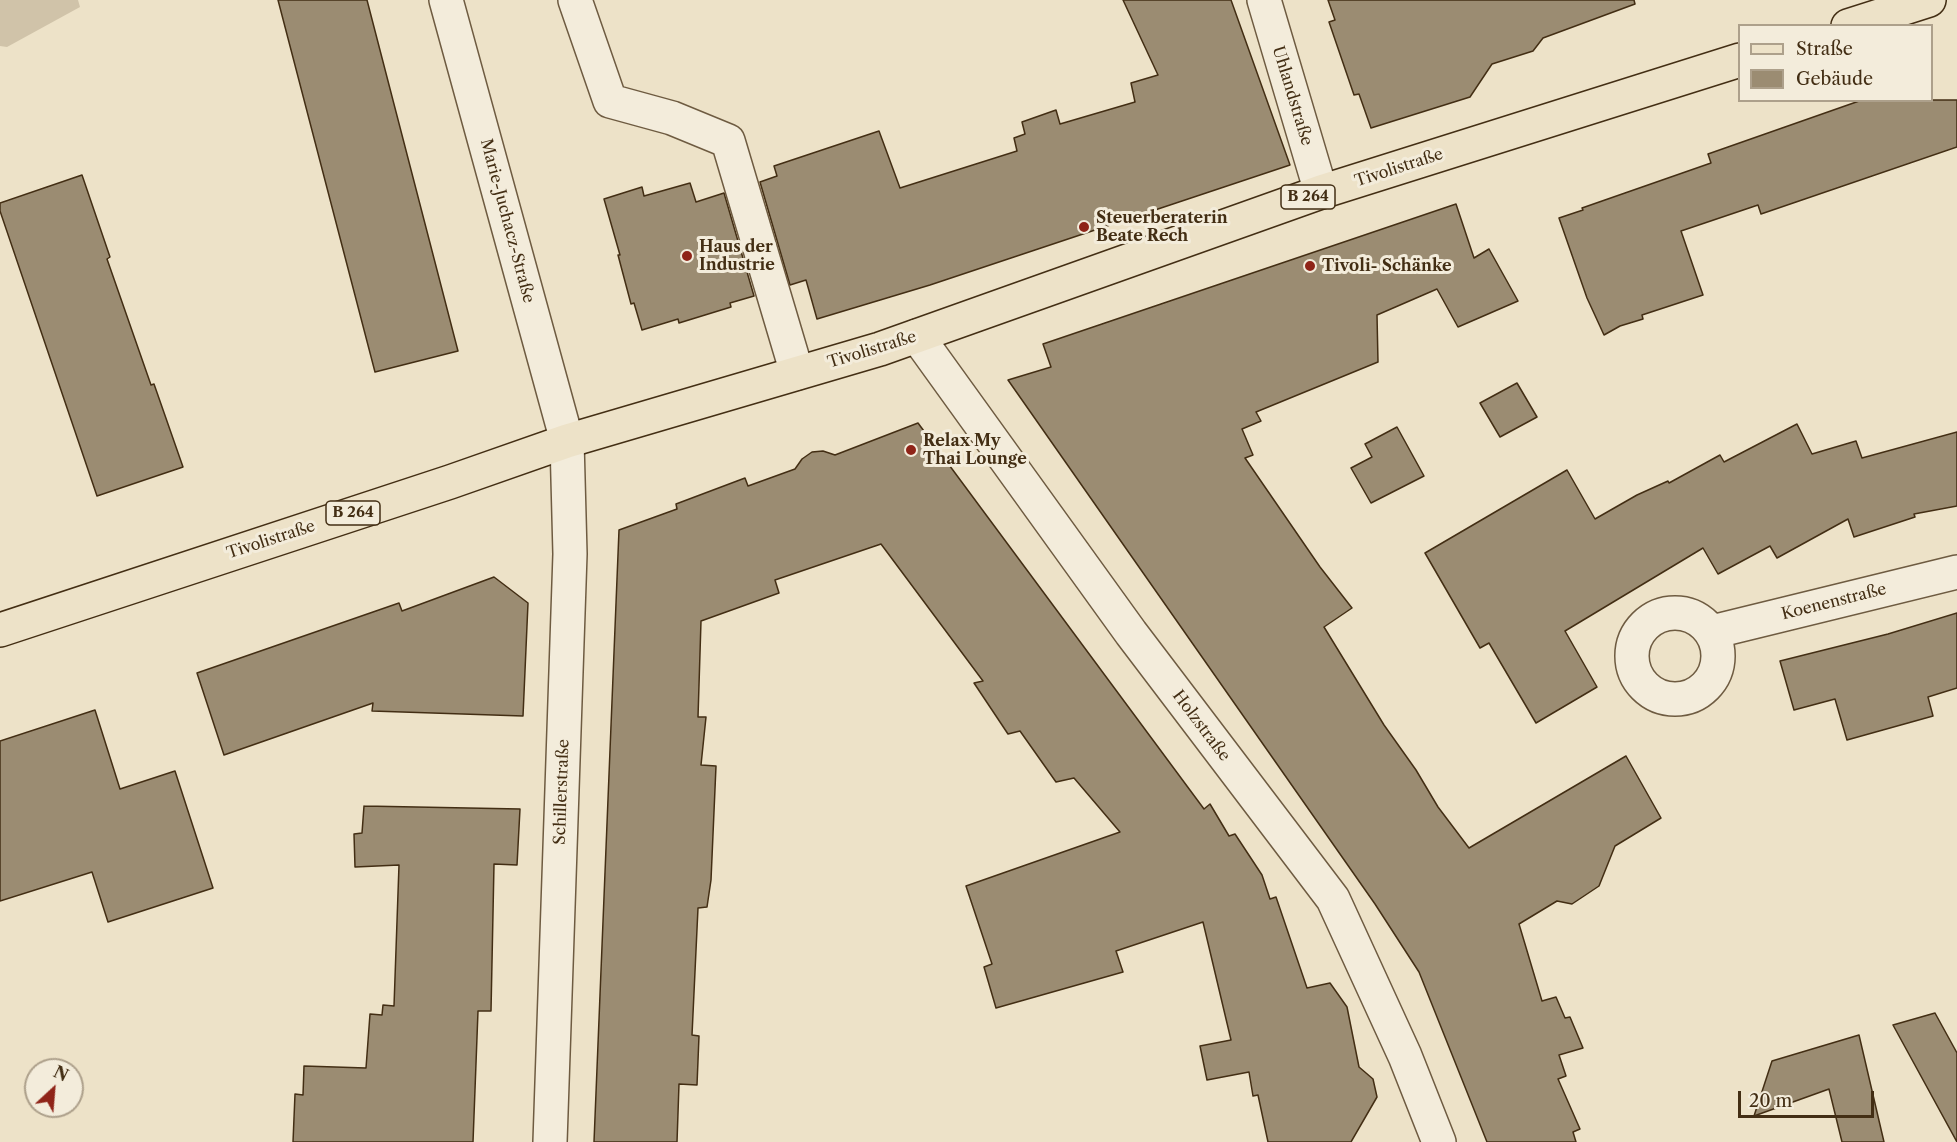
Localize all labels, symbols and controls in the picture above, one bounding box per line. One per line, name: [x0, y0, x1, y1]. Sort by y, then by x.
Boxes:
legend: [1738, 24, 1933, 102]
text: Straße: [1796, 38, 1853, 60]
street label: Uhlandstraße: [1268, 44, 1316, 148]
text: Gebäude: [1796, 68, 1873, 90]
street label: Marie-Juchacz-Straße: [476, 137, 538, 305]
street label: Tivolistraße: [1352, 145, 1446, 191]
road number: B 264: [1281, 185, 1335, 209]
place label: Steuerberaterin Beate Rech: [1096, 208, 1228, 246]
marker: Steuerberaterin Beate Rech: [1077, 220, 1091, 234]
place label: Haus der Industrie: [699, 237, 775, 275]
marker: Haus der Industrie: [680, 249, 694, 263]
place label: Tivoli- Schänke: [1322, 256, 1452, 276]
marker: Tivoli- Schänke: [1303, 259, 1317, 273]
street label: Tivolistraße: [825, 327, 919, 373]
place label: Relax My Thai Lounge: [923, 431, 1027, 469]
marker: Relax My Thai Lounge: [904, 443, 918, 457]
road number: B 264: [326, 501, 380, 525]
street label: Tivolistraße: [224, 517, 318, 563]
street label: Koenenstraße: [1780, 580, 1888, 624]
street label: Holzstraße: [1168, 687, 1234, 765]
street label: Schillerstraße: [551, 739, 573, 845]
north arrow: [24, 1058, 84, 1118]
text: N: [50, 1062, 72, 1086]
scale bar: [1741, 1079, 1878, 1117]
text: 20 m: [1749, 1090, 1792, 1112]

